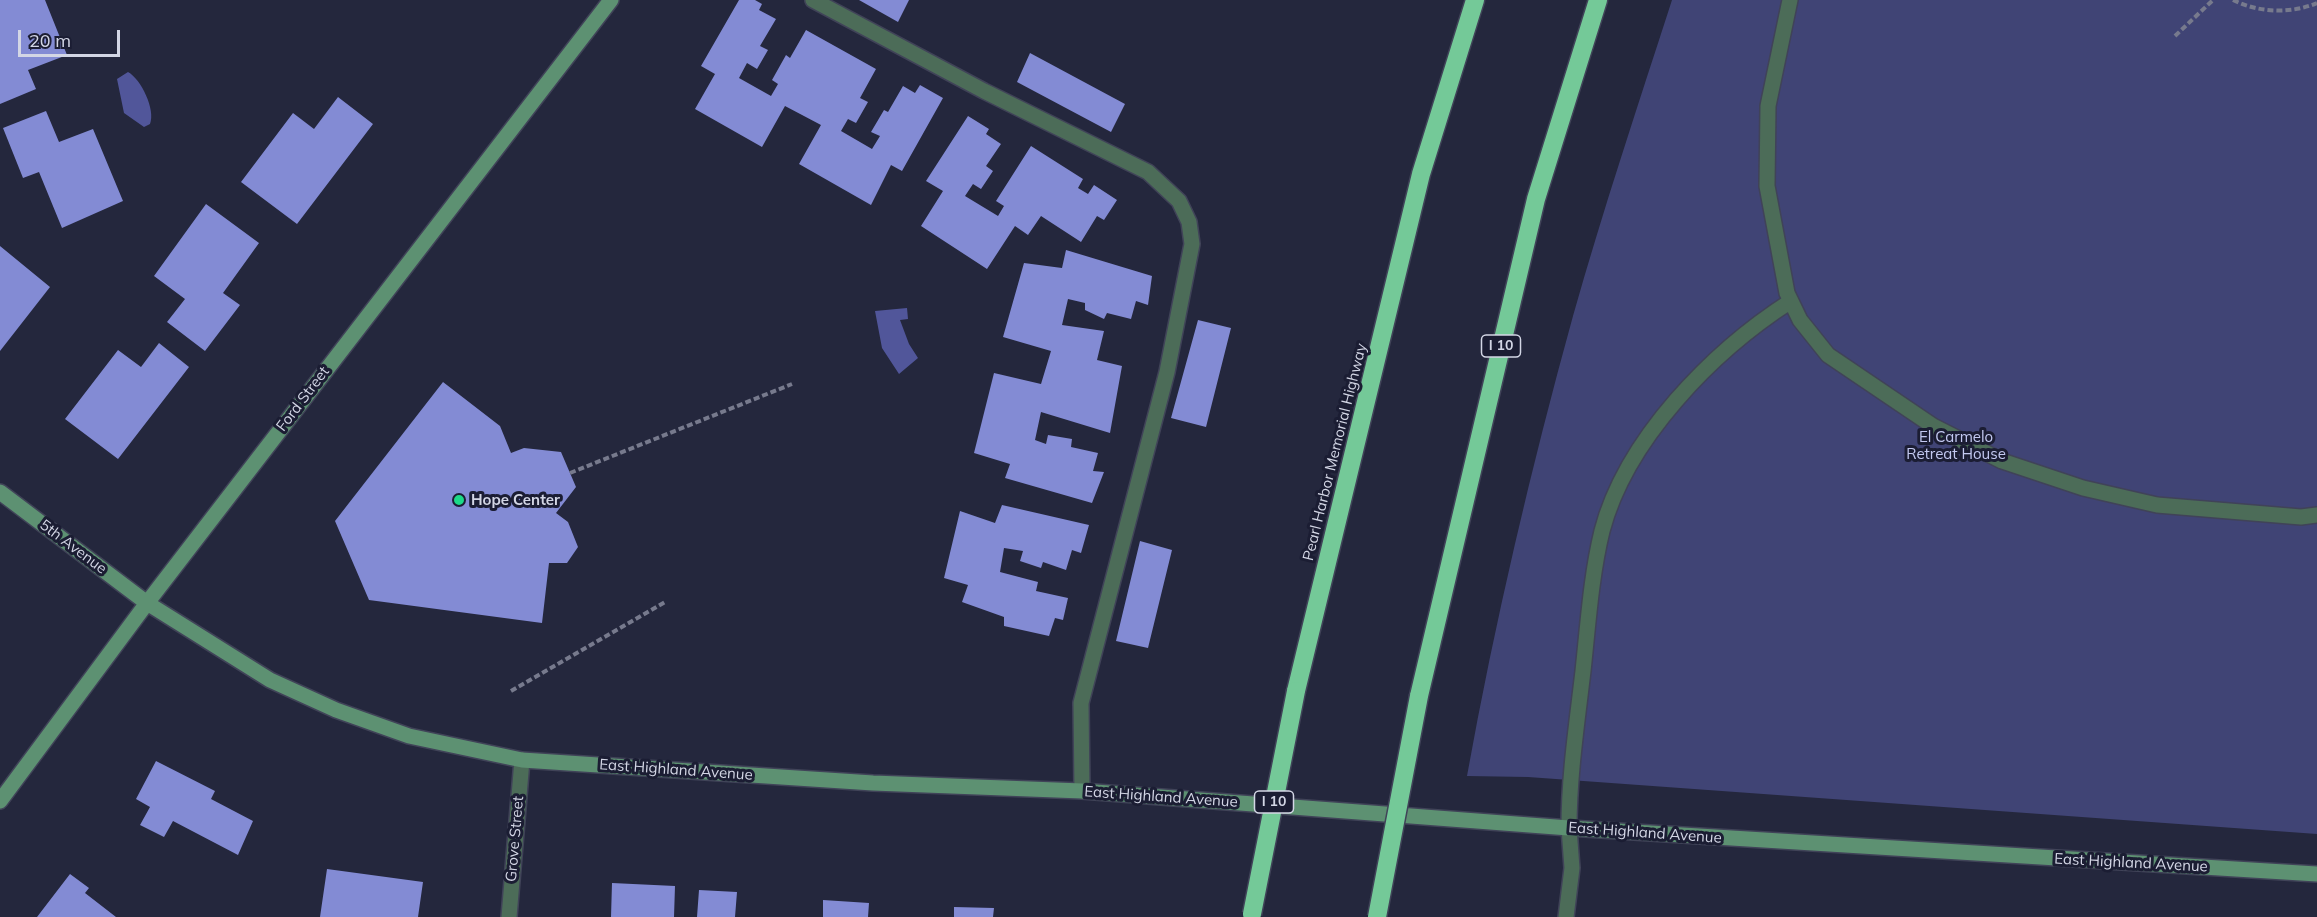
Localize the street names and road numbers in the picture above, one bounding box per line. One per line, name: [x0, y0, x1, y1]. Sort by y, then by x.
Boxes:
road number: I 10: [1482, 335, 1520, 357]
street label: Pearl Harbor Memorial Highway: [1299, 342, 1371, 562]
street label: Ford Street: [273, 363, 333, 435]
street label: 5th Avenue: [36, 516, 110, 578]
street label: East Highland Avenue: [599, 756, 753, 784]
street label: East Highland Avenue: [1084, 783, 1238, 811]
road number: I 10: [1254, 791, 1294, 813]
street label: Grove Street: [502, 795, 528, 883]
street label: East Highland Avenue: [1568, 819, 1722, 847]
street label: East Highland Avenue: [2054, 850, 2208, 876]

